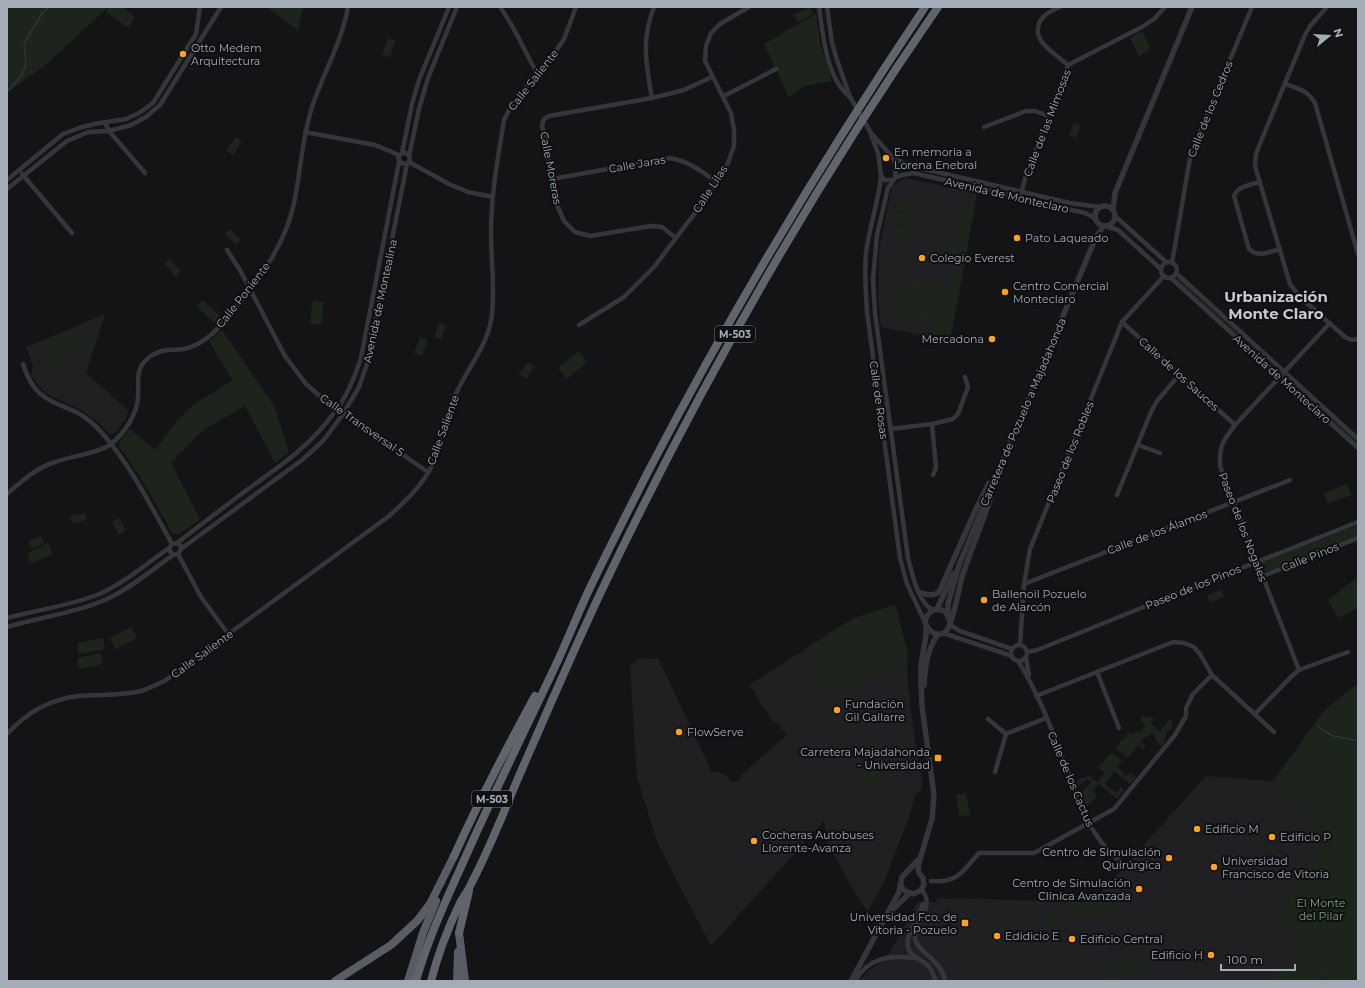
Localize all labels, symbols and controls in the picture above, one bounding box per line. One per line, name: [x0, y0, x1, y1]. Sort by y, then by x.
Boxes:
north arrow: [1309, 16, 1349, 56]
text: N: [1330, 27, 1347, 39]
place label: Otto Medem Arquitectura: [191, 41, 262, 68]
street label: Calle Saliente: [505, 46, 561, 113]
marker: Otto Medem Arquitectura: [178, 49, 188, 59]
street label: Calle de los Cedros: [1184, 58, 1236, 159]
street label: Calle de las Mimosas: [1020, 67, 1074, 179]
street label: Calle Moreras: [537, 130, 565, 206]
place label: En memoria a Lorena Enebral: [894, 145, 977, 172]
street label: Calle Jaras: [607, 152, 667, 176]
marker: En memoria a Lorena Enebral: [881, 153, 891, 163]
street label: Calle Lilas: [689, 162, 731, 215]
street label: Avenida de Monteclaro: [944, 174, 1070, 216]
place label: Pato Laqueado: [1025, 231, 1109, 245]
marker: Pato Laqueado: [1012, 233, 1022, 243]
street label: Avenida de Montealina: [360, 238, 400, 364]
place label: Colegio Everest: [930, 251, 1015, 265]
marker: Colegio Everest: [917, 253, 927, 263]
street label: Calle Poniente: [213, 259, 273, 331]
place label: Centro Comercial Monteclaro: [1013, 279, 1109, 306]
marker: Centro Comercial Monteclaro: [1000, 287, 1010, 297]
district label: Urbanización Monte Claro: [1224, 287, 1328, 323]
street label: Carretera de Pozuelo a Majadahonda: [977, 316, 1069, 508]
road number: M-503: [715, 326, 755, 342]
street label: Avenida de Monteclaro: [1230, 331, 1334, 427]
place label: Mercadona: [922, 332, 984, 346]
marker: Mercadona: [987, 334, 997, 344]
street label: Calle de los Sauces: [1136, 334, 1223, 414]
street label: Calle de Rosas: [867, 360, 891, 441]
street label: Calle Transversal 5: [317, 391, 407, 459]
street label: Calle Saliente: [424, 393, 462, 467]
street label: Paseo de los Robles: [1043, 399, 1097, 505]
street label: Paseo de los Nogales: [1216, 470, 1271, 584]
street label: Calle de los Álamos: [1105, 506, 1210, 558]
street label: Calle Pinos: [1279, 539, 1341, 575]
street label: Paseo de los Pinos: [1143, 561, 1243, 613]
place label: Ballenoil Pozuelo de Alarcón: [992, 587, 1087, 614]
marker: Ballenoil Pozuelo de Alarcón: [979, 595, 989, 605]
street label: Calle Saliente: [168, 626, 236, 681]
place label: Fundación Gil Gallarre: [845, 697, 905, 724]
marker: Fundación Gil Gallarre: [832, 705, 842, 715]
place label: FlowServe: [687, 725, 744, 739]
marker: FlowServe: [674, 727, 684, 737]
street label: Calle de los Cactus: [1045, 729, 1098, 829]
place label: Carretera Majadahonda - Universidad: [800, 745, 930, 772]
marker: Carretera Majadahonda - Universidad: [933, 753, 943, 763]
road number: M-503: [472, 791, 512, 807]
place label: Edificio M: [1205, 822, 1259, 836]
marker: Edificio M: [1192, 824, 1202, 834]
place label: Cocheras Autobuses Llorente-Avanza: [762, 828, 875, 855]
place label: Edificio P: [1280, 830, 1331, 844]
marker: Edificio P: [1267, 832, 1277, 842]
marker: Cocheras Autobuses Llorente-Avanza: [749, 836, 759, 846]
place label: Centro de Simulación Quirúrgica: [1042, 845, 1161, 872]
marker: Centro de Simulación Quirúrgica: [1164, 853, 1174, 863]
place label: Universidad Francisco de Vitoria: [1222, 854, 1329, 881]
marker: Universidad Francisco de Vitoria: [1209, 862, 1219, 872]
place label: Centro de Simulación Clínica Avanzada: [1012, 876, 1131, 903]
marker: Centro de Simulación Clínica Avanzada: [1134, 884, 1144, 894]
park label: El Monte del Pilar: [1297, 896, 1346, 923]
place label: Universidad Fco. de Vitoria - Pozuelo: [850, 910, 957, 937]
marker: Universidad Fco. de Vitoria - Pozuelo: [960, 918, 970, 928]
place label: Edidicio E: [1005, 929, 1059, 943]
marker: Edidicio E: [992, 931, 1002, 941]
place label: Edificio Central: [1080, 932, 1163, 946]
marker: Edificio Central: [1067, 934, 1077, 944]
scale bar: [1221, 946, 1295, 972]
place label: Edificio H: [1151, 948, 1203, 962]
marker: Edificio H: [1206, 950, 1216, 960]
text: 100 m: [1227, 952, 1263, 967]

